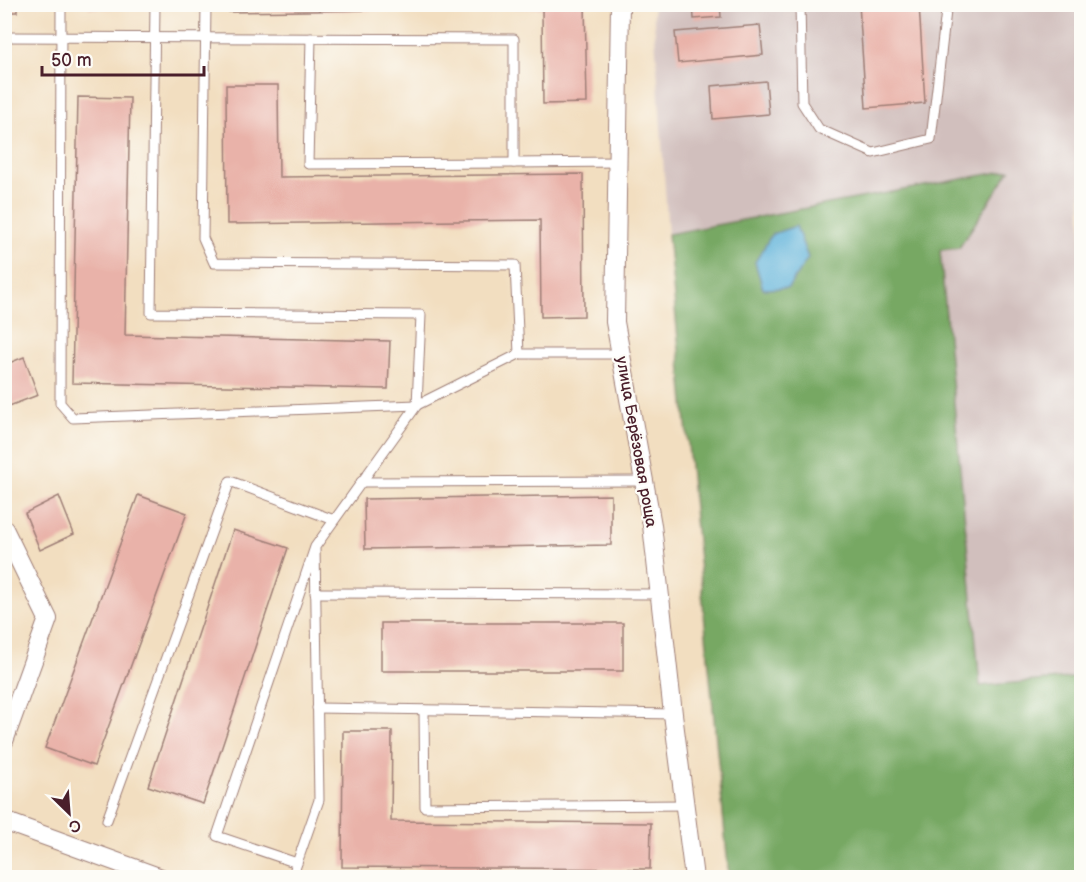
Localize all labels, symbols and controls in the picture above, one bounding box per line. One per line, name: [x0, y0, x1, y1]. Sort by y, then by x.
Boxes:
scale bar: [42, 39, 204, 77]
text: 50 m: [51, 50, 92, 71]
street label: улица Берёзовая роща: [612, 355, 661, 530]
north arrow: [39, 783, 99, 843]
text: С: [66, 814, 84, 836]

